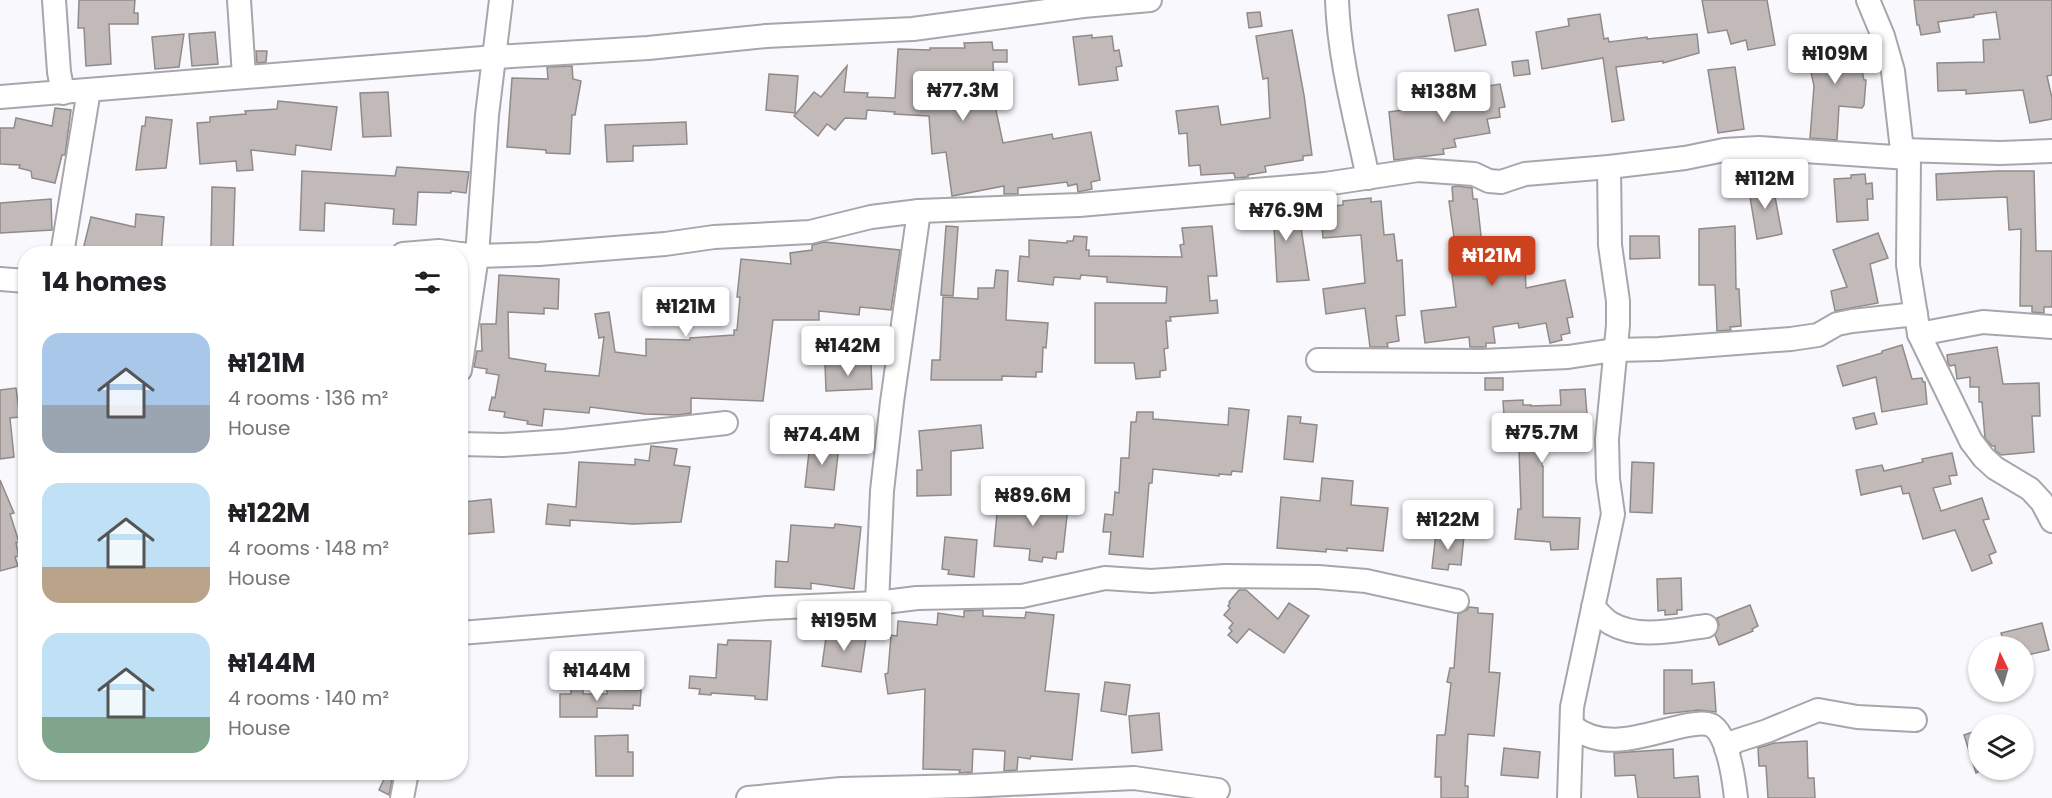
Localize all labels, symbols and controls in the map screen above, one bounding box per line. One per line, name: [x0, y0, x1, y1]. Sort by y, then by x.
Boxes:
pin: ₦109M: [1793, 34, 1877, 85]
text: ₦109M: [1802, 39, 1868, 67]
pin: ₦77.3M: [914, 71, 1012, 122]
pin: ₦138M: [1402, 72, 1486, 123]
text: ₦77.3M: [927, 76, 999, 104]
text: ₦138M: [1411, 77, 1477, 105]
pin: ₦112M: [1723, 159, 1807, 210]
text: ₦112M: [1735, 164, 1795, 192]
pin: ₦76.9M: [1237, 191, 1335, 242]
text: ₦76.9M: [1249, 196, 1323, 224]
pin: ₦121M: [1450, 236, 1534, 287]
text: ₦121M: [1462, 241, 1522, 269]
text: 14 homes: [42, 264, 167, 300]
icon: filters: [411, 266, 444, 299]
pin: ₦121M: [644, 287, 728, 338]
text: ₦121M: [656, 292, 716, 320]
pin: ₦142M: [806, 326, 890, 377]
text: ₦142M: [815, 331, 881, 359]
text: ₦121M: [228, 345, 305, 381]
icon: home: [90, 357, 162, 429]
text: 4 rooms · 136 m²: [228, 384, 388, 412]
pin: ₦75.7M: [1493, 413, 1591, 464]
text: House: [228, 414, 290, 442]
pin: ₦74.4M: [773, 415, 871, 466]
text: ₦75.7M: [1506, 418, 1578, 446]
text: ₦74.4M: [784, 420, 860, 448]
pin: ₦89.6M: [984, 476, 1082, 527]
text: ₦89.6M: [995, 481, 1071, 509]
text: ₦122M: [228, 495, 310, 531]
pin: ₦122M: [1406, 500, 1490, 551]
text: ₦122M: [1416, 505, 1480, 533]
icon: home: [90, 507, 162, 579]
text: 4 rooms · 148 m²: [228, 534, 389, 562]
text: House: [228, 564, 290, 592]
pin: ₦195M: [802, 601, 886, 652]
text: ₦195M: [811, 606, 877, 634]
north arrow: [1968, 636, 2034, 702]
map controls: [1968, 636, 2034, 780]
text: ₦144M: [228, 645, 316, 681]
pin: ₦144M: [555, 651, 639, 702]
text: ₦144M: [563, 656, 631, 684]
icon: home: [90, 657, 162, 729]
text: 4 rooms · 140 m²: [228, 684, 389, 712]
text: House: [228, 714, 290, 742]
button: layers: [1968, 714, 2034, 780]

